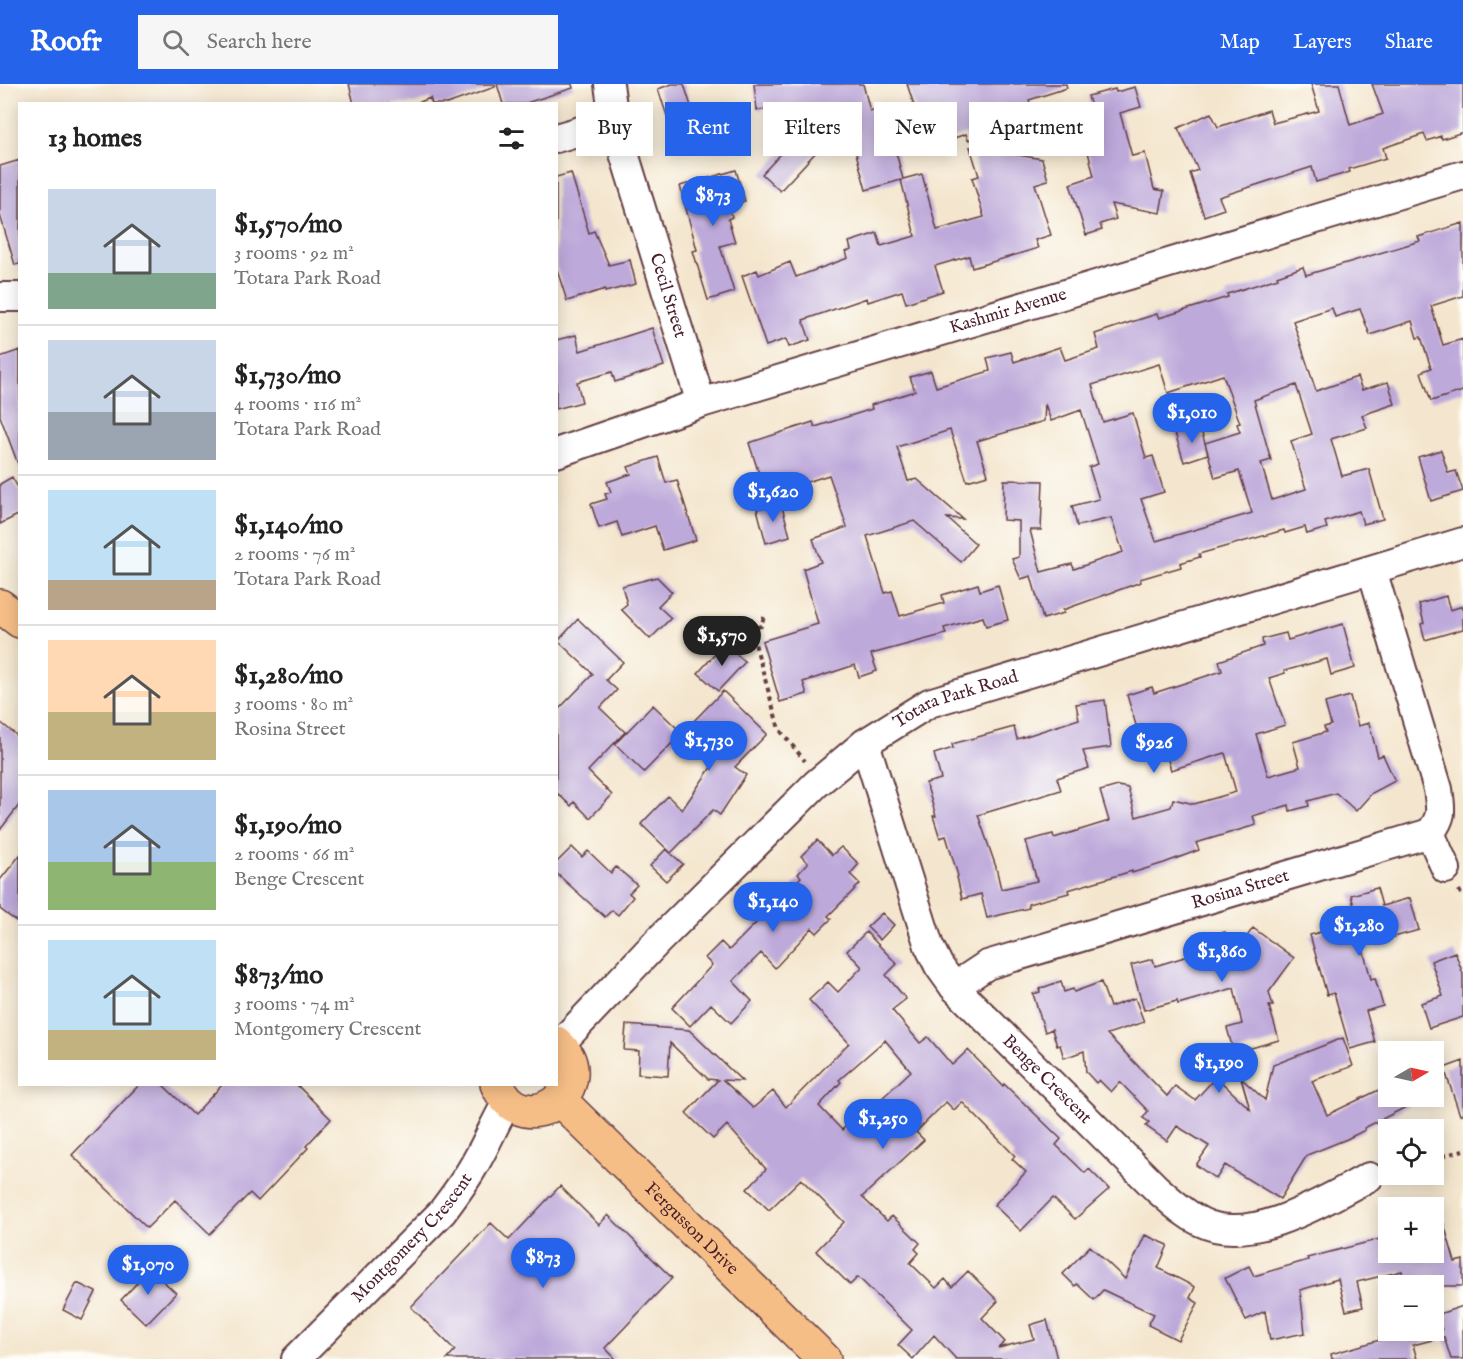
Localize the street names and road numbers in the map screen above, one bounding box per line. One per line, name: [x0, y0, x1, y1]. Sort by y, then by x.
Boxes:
street label: Cecil Street: [644, 250, 692, 341]
street label: Kashmir Avenue: [947, 283, 1069, 339]
street label: Totara Park Road: [889, 665, 1021, 734]
street label: Rosina Street: [1189, 864, 1292, 915]
street label: Benge Crescent: [997, 1030, 1097, 1129]
street label: Montgomery Crescent: [347, 1169, 478, 1308]
street label: Fergusson Drive: [639, 1178, 743, 1280]

